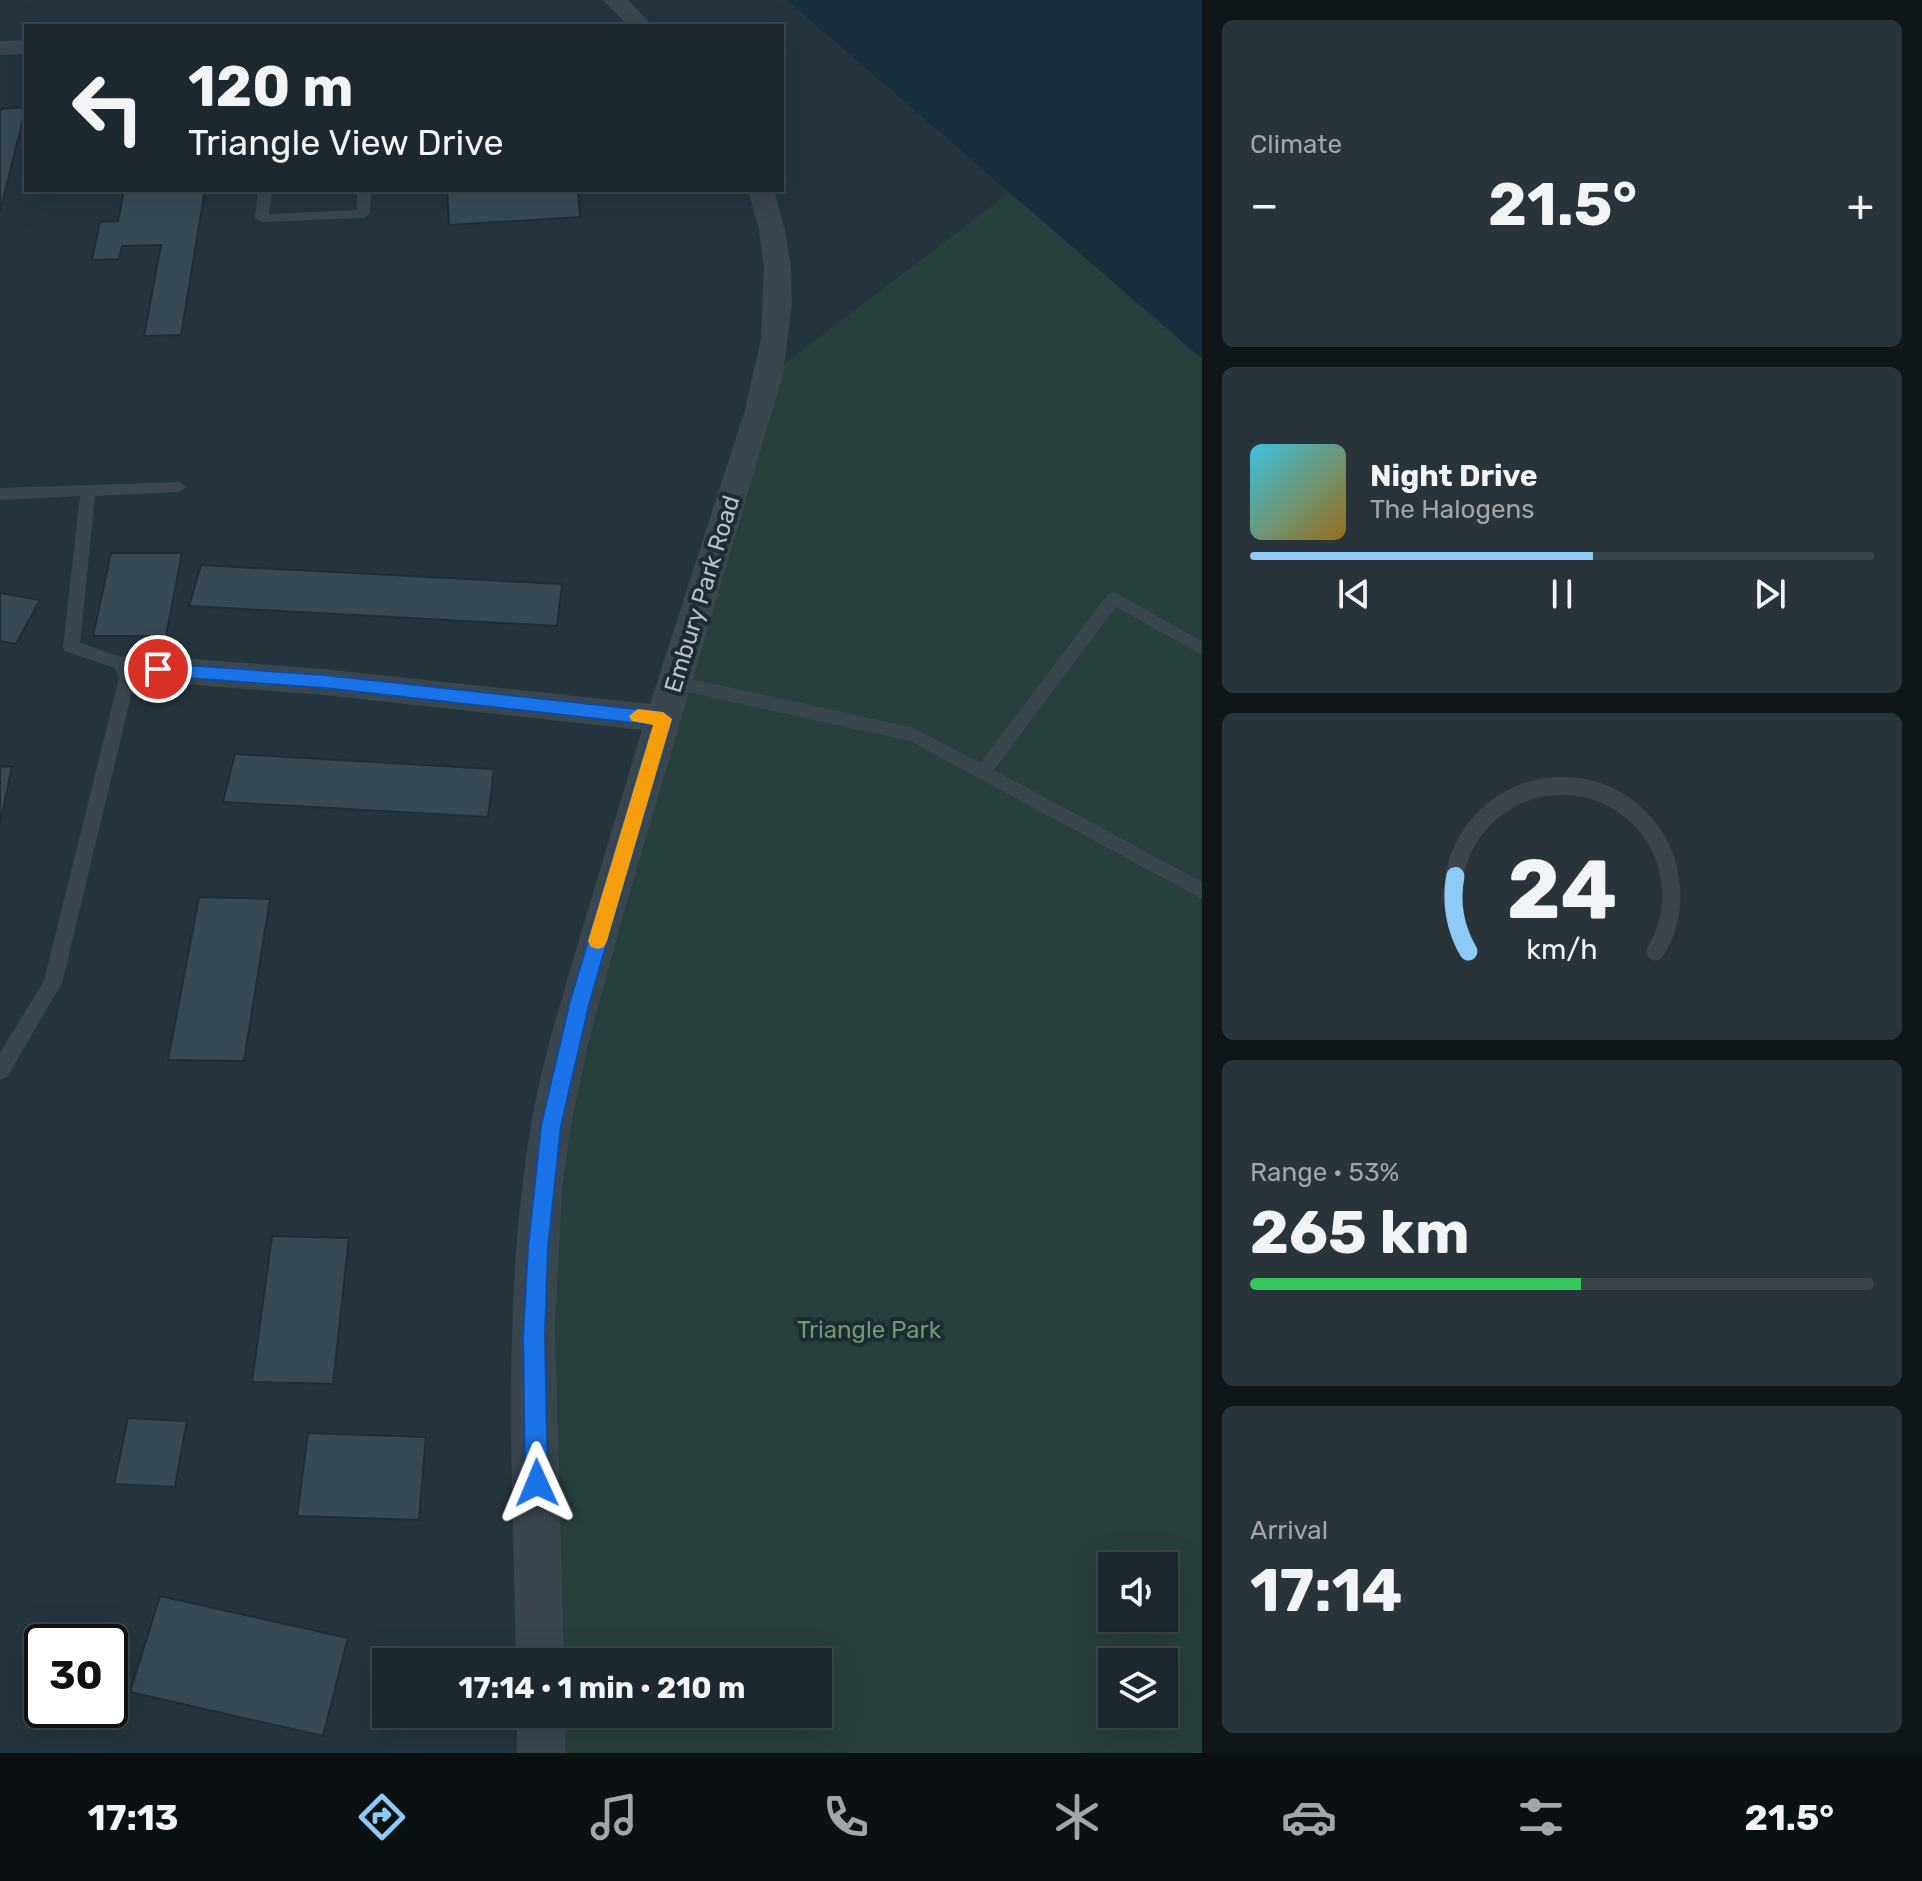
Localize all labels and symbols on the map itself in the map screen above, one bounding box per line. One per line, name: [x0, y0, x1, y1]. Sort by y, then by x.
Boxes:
street label: Embury Park Road: [659, 492, 745, 696]
pin: [124, 635, 192, 703]
park label: Triangle Park: [797, 1316, 942, 1344]
position arrow: [495, 1441, 579, 1525]
speed limit sign: 30: [24, 1624, 128, 1728]

